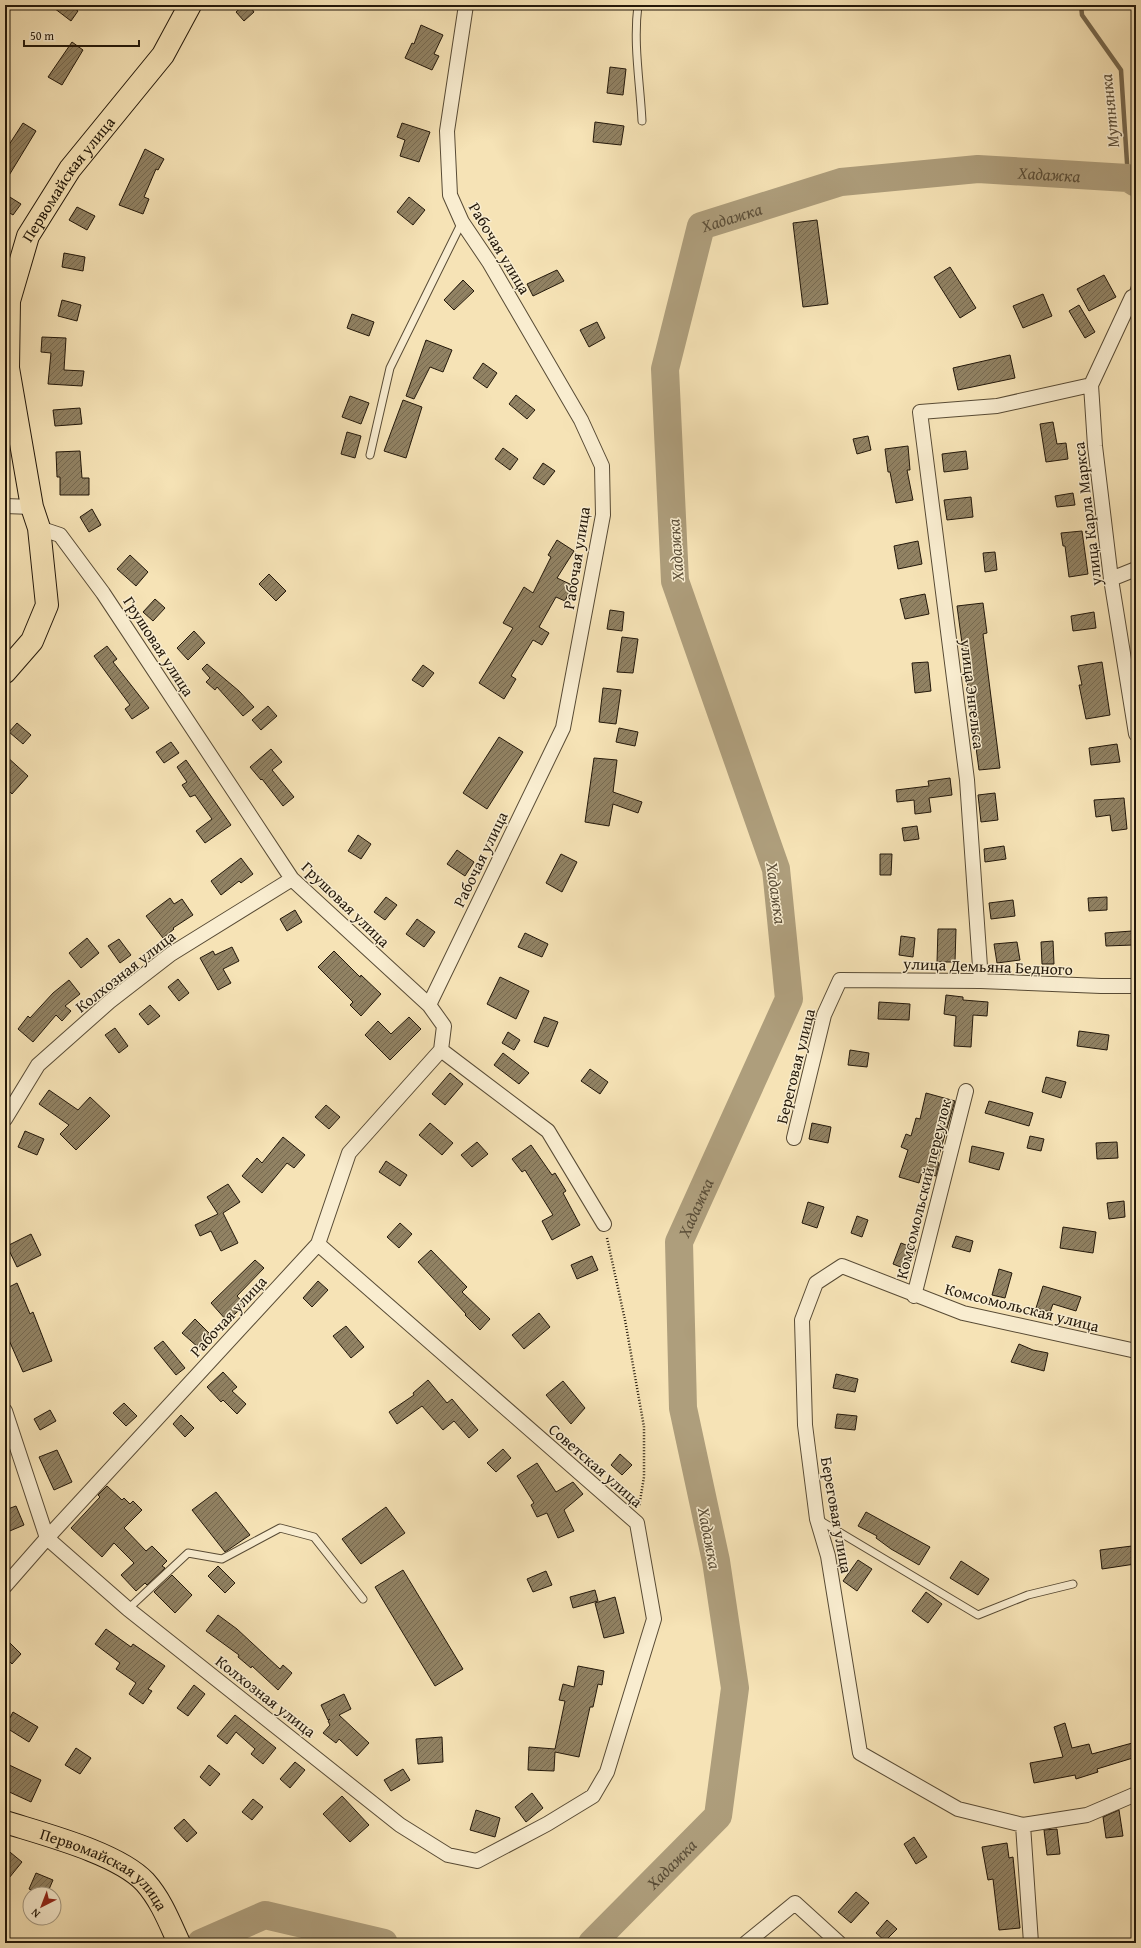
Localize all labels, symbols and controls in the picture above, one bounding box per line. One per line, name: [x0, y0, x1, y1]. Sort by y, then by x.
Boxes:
scale bar: [24, 22, 139, 48]
text: 50 m: [30, 27, 54, 44]
water label: Мутнянка: [1093, 73, 1125, 149]
street label: Первомайская улица: [15, 111, 121, 247]
water label: Хадажка: [1016, 159, 1081, 188]
water label: Хадажка: [697, 195, 765, 238]
street label: Рабочая улица: [463, 197, 537, 299]
street label: улица Карла Маркса: [1066, 440, 1108, 588]
street label: Рабочая улица: [556, 505, 596, 611]
water label: Хадажка: [660, 518, 690, 583]
street label: Грушовая улица: [118, 591, 201, 701]
street label: улица Энгельса: [954, 637, 992, 751]
street label: Рабочая улица: [447, 807, 514, 911]
street label: Грушовая улица: [296, 855, 396, 953]
water label: Хадажка: [760, 859, 794, 926]
street label: Колхозная улица: [70, 924, 181, 1018]
street label: улица Демьяна Бедного: [902, 951, 1073, 981]
street label: Береговая улица: [769, 1006, 821, 1126]
street label: Комсомольский переулок: [889, 1096, 957, 1282]
water label: Хадажка: [670, 1174, 719, 1242]
street label: Рабочая улица: [184, 1270, 272, 1362]
street label: Комсомольская улица: [942, 1276, 1102, 1338]
street label: Советская улица: [544, 1417, 649, 1513]
street label: Береговая улица: [815, 1455, 859, 1576]
water label: Хадажка: [692, 1504, 728, 1571]
street label: Колхозная улица: [211, 1649, 322, 1743]
street label: Первомайская улица: [37, 1821, 174, 1915]
water label: Хадажка: [639, 1832, 702, 1895]
north arrow: [22, 1886, 62, 1926]
text: N: [27, 1905, 43, 1922]

